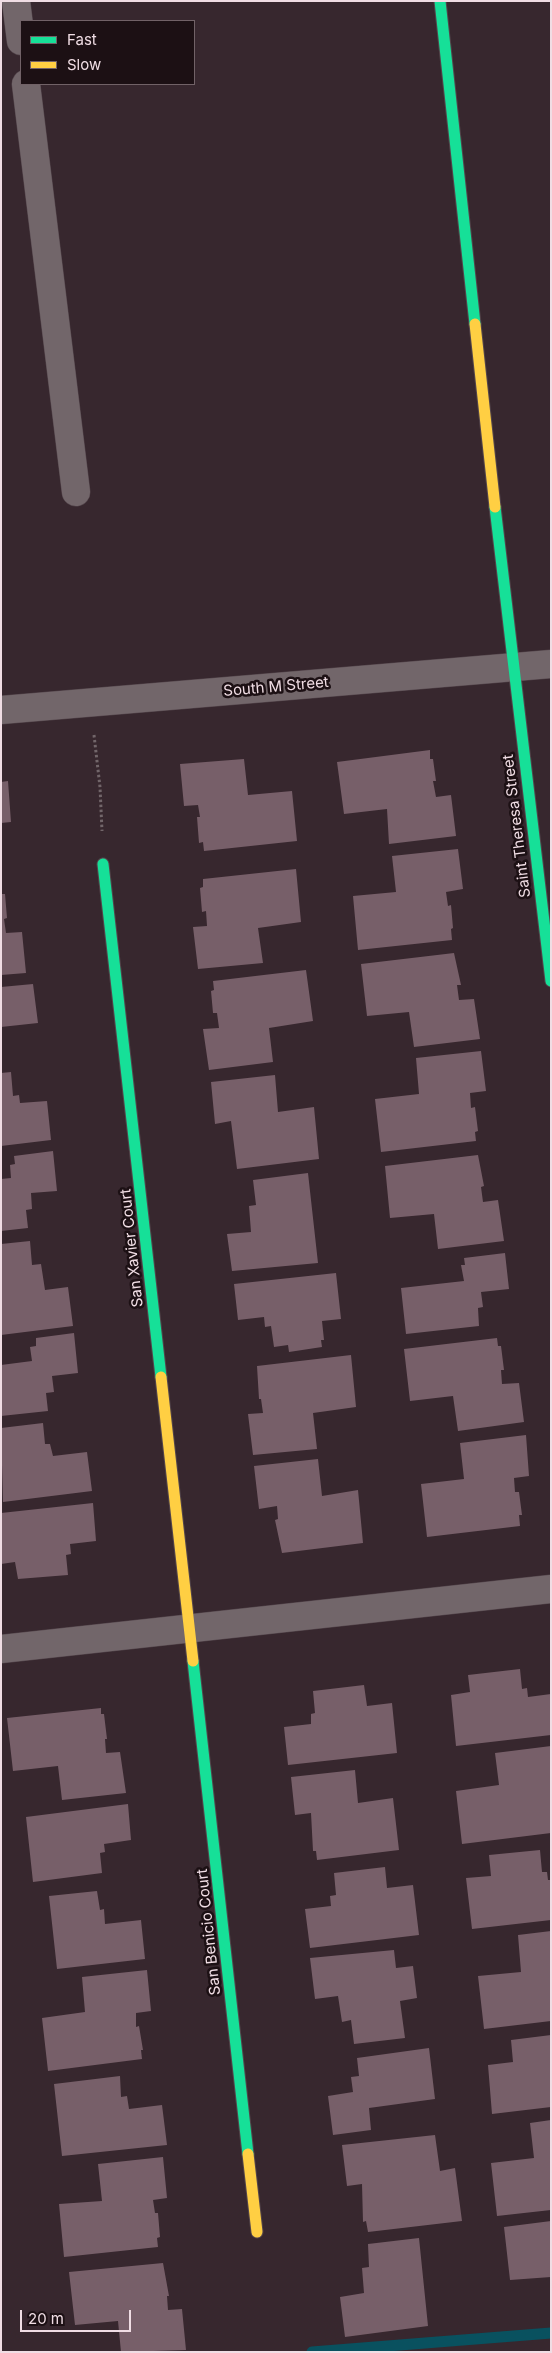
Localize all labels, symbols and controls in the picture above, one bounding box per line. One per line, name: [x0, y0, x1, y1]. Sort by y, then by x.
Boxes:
legend: [20, 20, 195, 85]
text: Fast: [67, 30, 97, 49]
text: Slow: [67, 55, 101, 74]
street label: South M Street: [223, 673, 329, 701]
street label: Saint Theresa Street: [499, 753, 535, 899]
street label: San Xavier Court: [117, 1188, 147, 1308]
street label: San Benicio Court: [193, 1868, 225, 1996]
scale bar: [22, 2300, 134, 2332]
text: 20 m: [28, 2309, 64, 2328]

